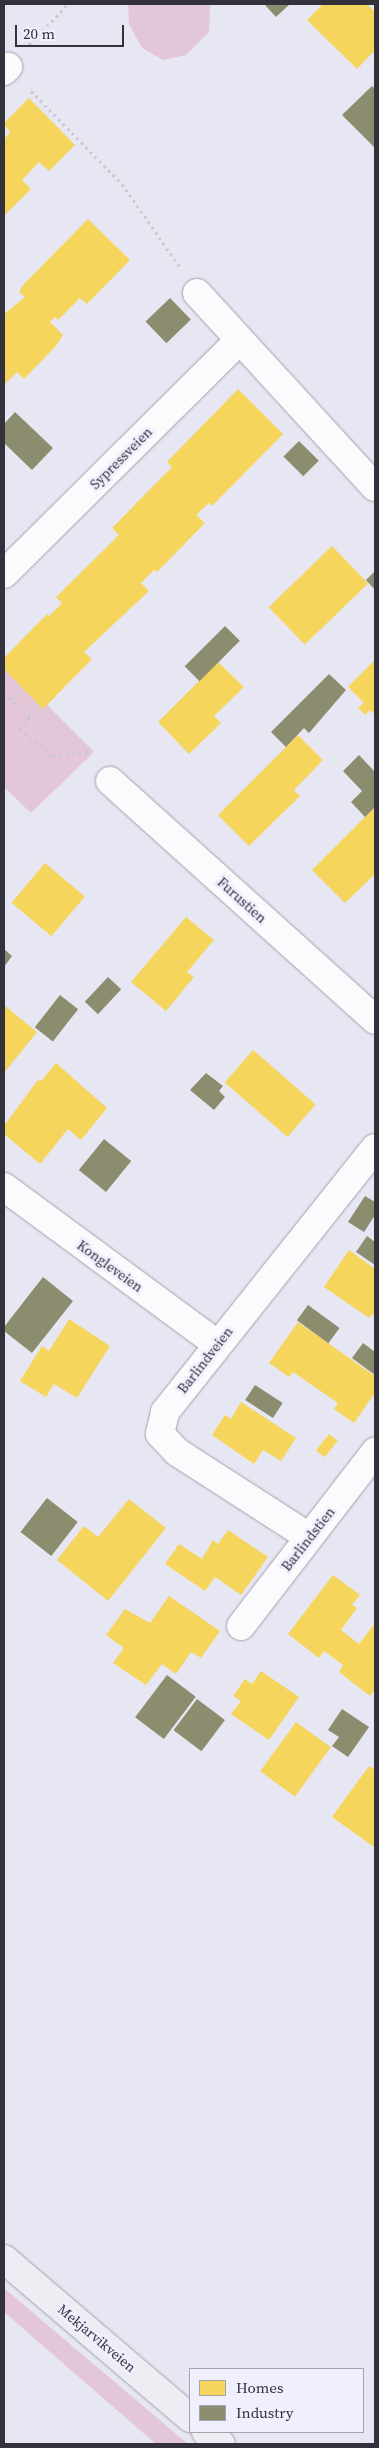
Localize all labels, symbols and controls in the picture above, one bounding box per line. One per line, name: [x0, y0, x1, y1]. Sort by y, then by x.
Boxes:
scale bar: [18, 15, 126, 47]
text: 20 m: [23, 23, 55, 44]
street label: Sypressveien: [86, 423, 156, 493]
street label: Furustien: [214, 874, 270, 926]
street label: Kongleveien: [74, 1237, 146, 1295]
street label: Barlindveien: [174, 1323, 236, 1397]
street label: Barlindstien: [278, 1504, 338, 1574]
street label: Mekjarvikveien: [55, 2301, 139, 2375]
legend: [189, 2368, 364, 2433]
text: Homes: [236, 2377, 283, 2398]
text: Industry: [236, 2402, 293, 2423]

